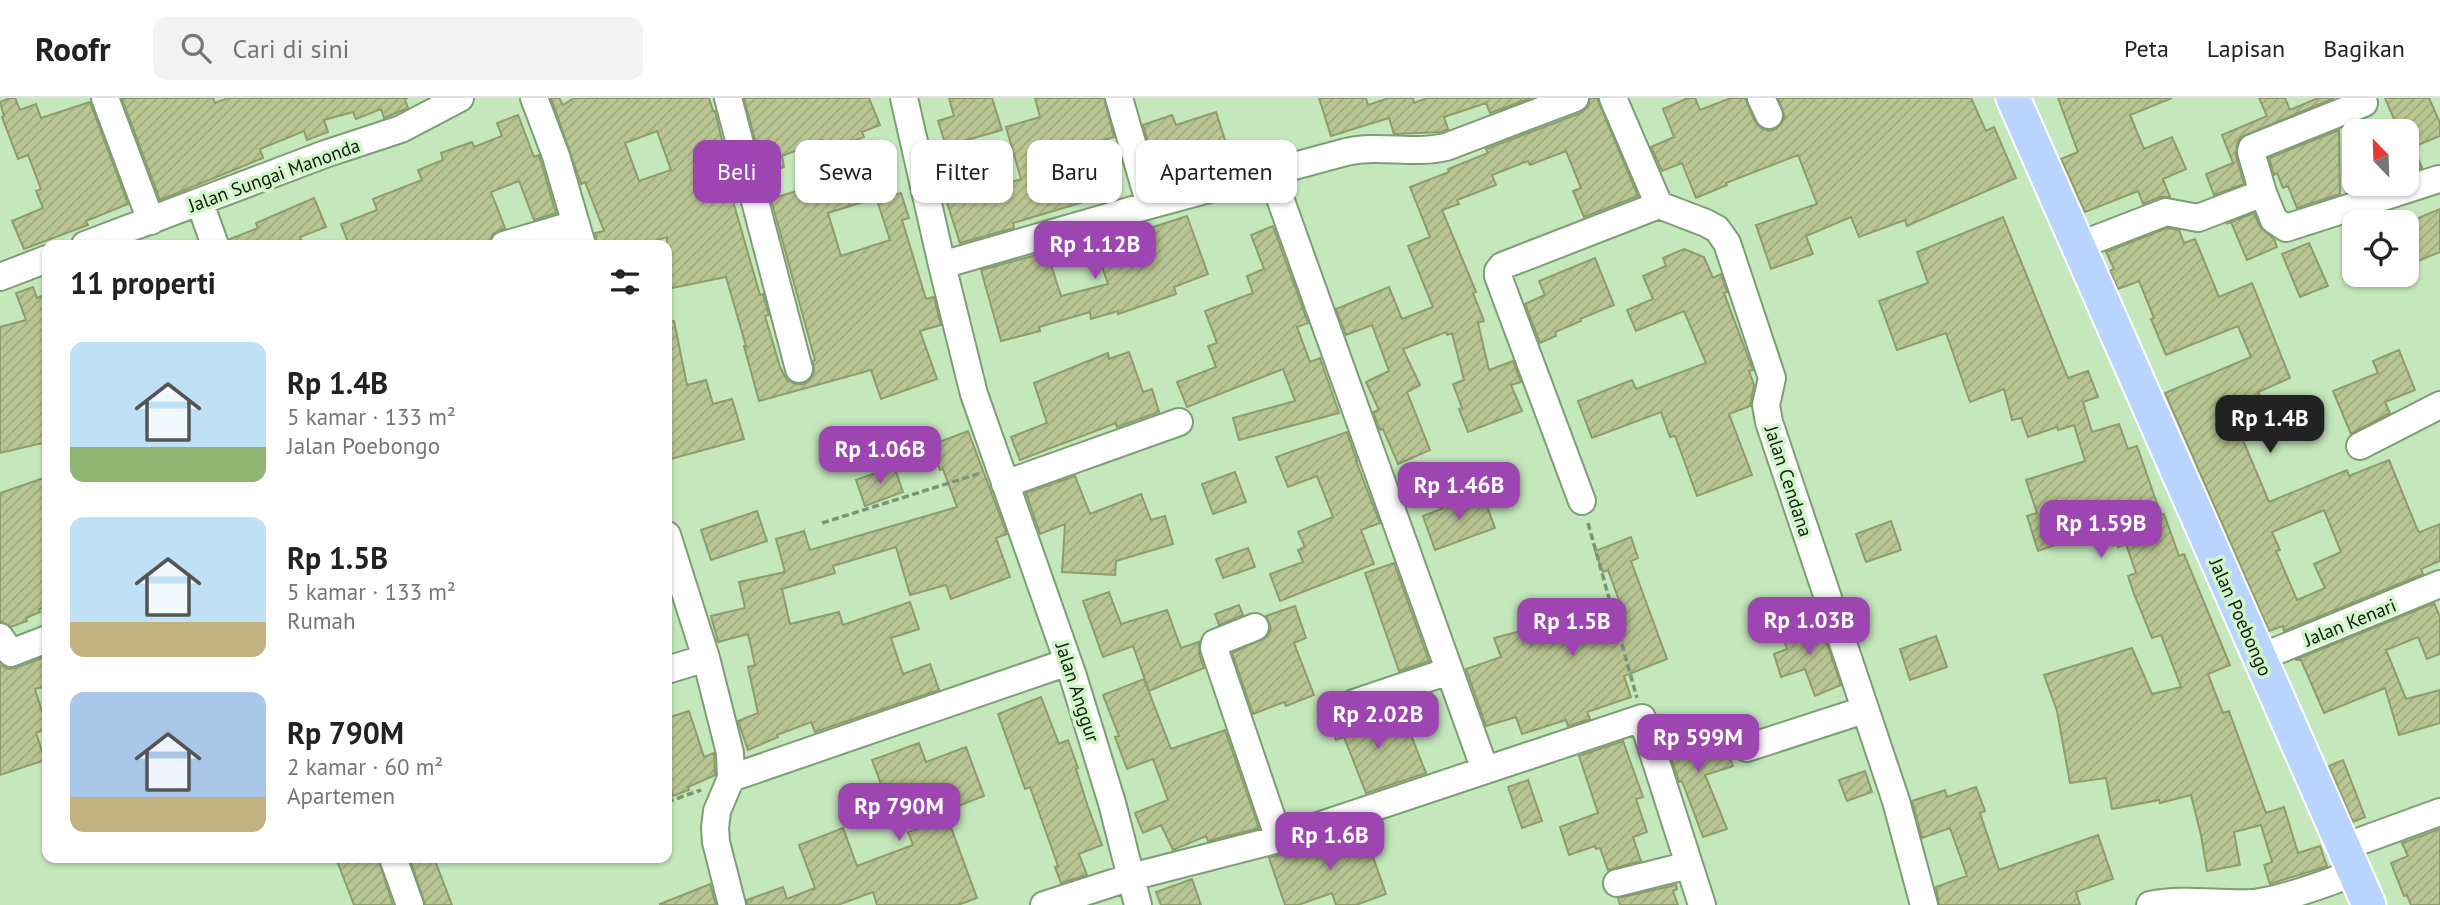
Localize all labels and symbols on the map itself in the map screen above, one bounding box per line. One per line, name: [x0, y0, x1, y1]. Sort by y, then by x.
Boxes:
north arrow: [2342, 119, 2418, 196]
street label: Jalan Sungai Manonda: [184, 133, 363, 218]
pin: Rp 1.12B: [1023, 222, 1167, 281]
pin: Rp 1.4B: [2205, 396, 2335, 455]
street label: Jalan Cendana: [1759, 422, 1818, 539]
pin: Rp 1.06B: [808, 426, 952, 486]
pin: Rp 1.46B: [1387, 462, 1531, 522]
pin: Rp 1.59B: [2029, 500, 2173, 560]
street label: Jalan Poebongo: [2204, 553, 2278, 680]
street label: Jalan Kenari: [2300, 593, 2400, 652]
pin: Rp 1.5B: [1507, 598, 1637, 658]
pin: Rp 1.03B: [1737, 598, 1881, 657]
street label: Jalan Anggur: [1050, 638, 1106, 745]
pin: Rp 2.02B: [1306, 692, 1450, 751]
pin: Rp 599M: [1633, 714, 1763, 774]
pin: Rp 790M: [834, 784, 964, 843]
pin: Rp 1.6B: [1265, 812, 1395, 872]

